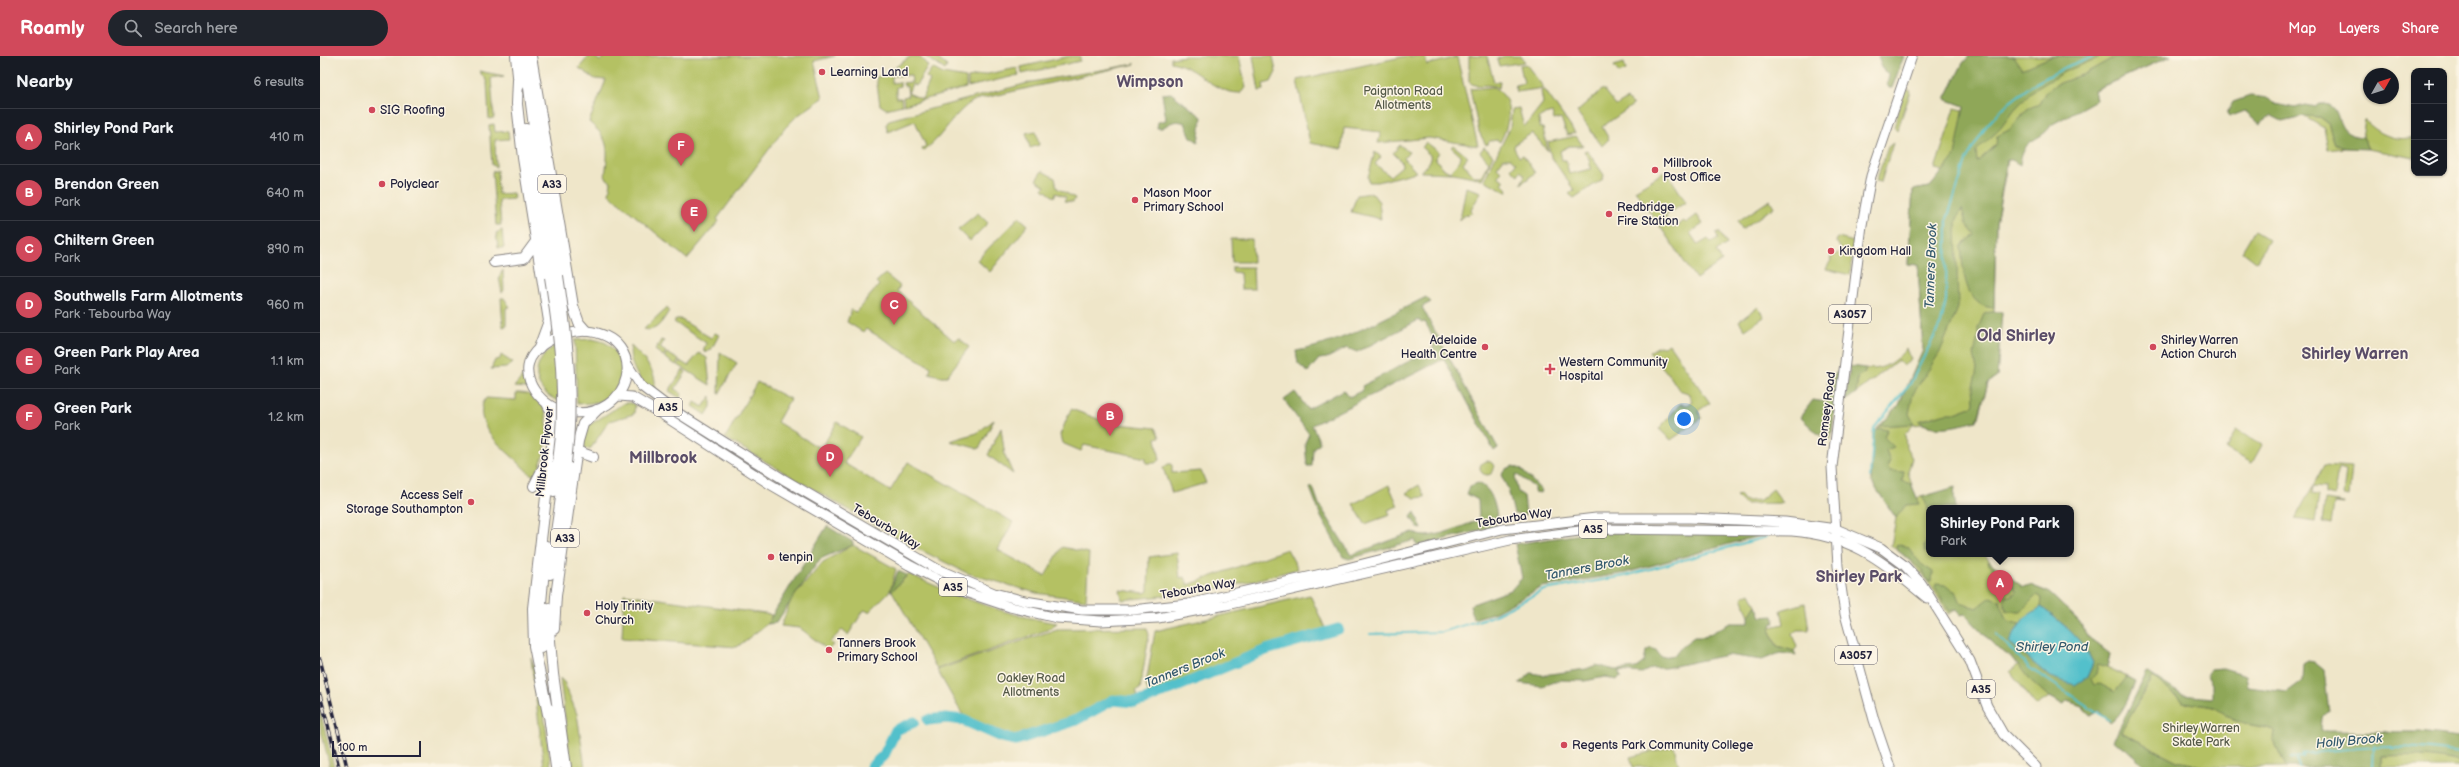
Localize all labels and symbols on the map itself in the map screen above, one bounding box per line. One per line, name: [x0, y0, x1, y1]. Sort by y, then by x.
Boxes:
place label: Learning Land: [830, 65, 908, 80]
marker: Learning Land: [817, 67, 827, 77]
north arrow: [2363, 68, 2399, 104]
district label: Wimpson: [1117, 73, 1184, 92]
park label: Paignton Road Allotments: [1363, 84, 1443, 113]
place label: SIG Roofing: [380, 103, 445, 118]
marker: SIG Roofing: [367, 105, 377, 115]
pin: F: [668, 133, 694, 166]
place label: Millbrook Post Office: [1663, 156, 1721, 185]
marker: Millbrook Post Office: [1650, 165, 1660, 175]
road number: A33: [538, 175, 566, 193]
place label: Polyclear: [390, 177, 440, 192]
marker: Polyclear: [377, 179, 387, 189]
place label: Mason Moor Primary School: [1143, 186, 1224, 215]
marker: Mason Moor Primary School: [1130, 195, 1140, 205]
pin: E: [681, 199, 707, 232]
place label: Redbridge Fire Station: [1617, 200, 1679, 229]
marker: Redbridge Fire Station: [1604, 209, 1614, 219]
water label: Tanners Brook: [1922, 223, 1941, 309]
place label: Kingdom Hall: [1839, 244, 1911, 259]
marker: Kingdom Hall: [1826, 246, 1836, 256]
pin: C: [881, 292, 907, 325]
road number: A3057: [1829, 305, 1871, 323]
district label: Old Shirley: [1977, 327, 2056, 346]
place label: Adelaide Health Centre: [1401, 333, 1477, 362]
place label: Shirley Warren Action Church: [2161, 333, 2239, 362]
marker: Adelaide Health Centre: [1480, 342, 1490, 352]
marker: Shirley Warren Action Church: [2148, 342, 2158, 352]
district label: Shirley Warren: [2302, 345, 2408, 364]
place label: Western Community Hospital: [1559, 355, 1668, 384]
marker: Western Community Hospital: [1544, 363, 1556, 375]
street label: Romsey Road: [1815, 371, 1839, 447]
road number: A35: [654, 398, 682, 416]
pin: B: [1097, 403, 1123, 436]
street label: Millbrook Flyover: [533, 405, 557, 498]
your location: [1674, 409, 1694, 429]
pin: D: [817, 444, 843, 477]
district label: Millbrook: [629, 449, 698, 468]
place label: Access Self Storage Southampton: [346, 488, 463, 517]
marker: Access Self Storage Southampton: [466, 497, 476, 507]
street label: Tebourba Way: [849, 501, 923, 553]
street label: Tebourba Way: [1475, 505, 1553, 531]
road number: A35: [1579, 520, 1607, 538]
road number: A33: [551, 529, 579, 547]
place label: tenpin: [779, 550, 813, 565]
marker: tenpin: [766, 552, 776, 562]
water label: Tanners Brook: [1544, 552, 1631, 584]
district label: Shirley Park: [1816, 568, 1903, 587]
pin: A: [1987, 570, 2013, 603]
street label: Tebourba Way: [1159, 575, 1237, 603]
road number: A35: [939, 578, 967, 596]
place label: Holy Trinity Church: [595, 599, 654, 628]
marker: Holy Trinity Church: [582, 608, 592, 618]
place label: Tanners Brook Primary School: [837, 636, 918, 665]
water label: Shirley Pond: [2016, 639, 2089, 655]
water label: Tanners Brook: [1143, 644, 1228, 691]
marker: Tanners Brook Primary School: [824, 645, 834, 655]
road number: A3057: [1835, 646, 1877, 664]
park label: Oakley Road Allotments: [997, 671, 1065, 700]
road number: A35: [1967, 680, 1995, 698]
park label: Shirley Warren Skate Park: [2162, 721, 2240, 750]
water label: Holly Brook: [2315, 730, 2383, 752]
place label: Regents Park Community College: [1572, 738, 1753, 753]
scale bar: [332, 739, 421, 758]
marker: Regents Park Community College: [1559, 740, 1569, 750]

